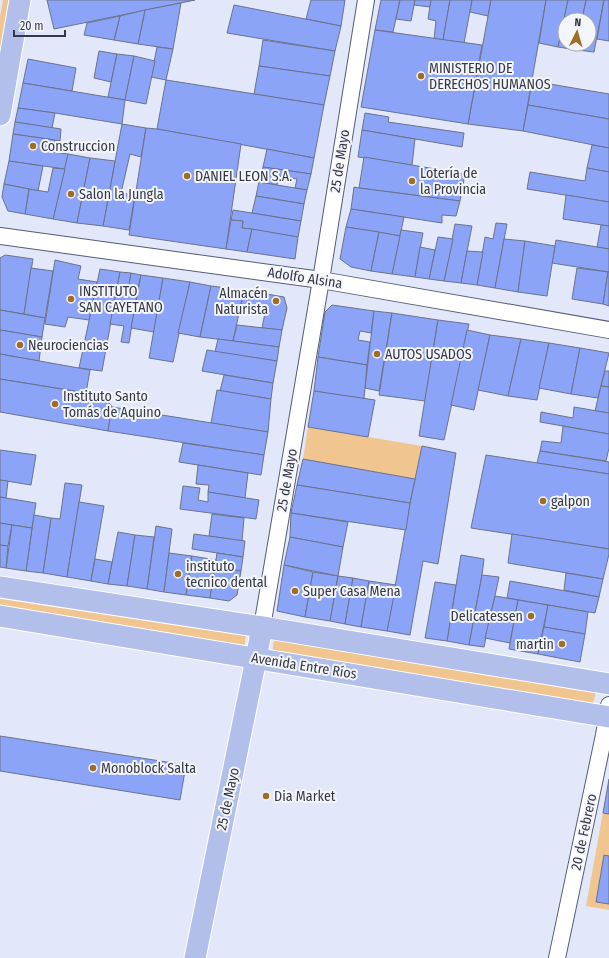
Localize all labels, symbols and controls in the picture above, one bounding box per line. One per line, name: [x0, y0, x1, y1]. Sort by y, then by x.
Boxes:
scale bar: [14, 12, 65, 38]
north arrow: [557, 12, 597, 52]
text: N: [574, 16, 582, 29]
text: 20 m: [20, 19, 44, 33]
place label: MINISTERIO DE DERECHOS HUMANOS: [429, 60, 551, 93]
marker: MINISTERIO DE DERECHOS HUMANOS: [416, 71, 426, 81]
street label: 25 de Mayo: [327, 128, 353, 194]
place label: Construccion: [41, 138, 115, 155]
marker: Construccion: [28, 141, 38, 151]
place label: Lotería de la Provincia: [420, 165, 486, 198]
place label: DANIEL LEON S.A.: [195, 168, 292, 185]
marker: DANIEL LEON S.A.: [182, 171, 192, 181]
marker: Lotería de la Provincia: [407, 176, 417, 186]
place label: Salon la Jungla: [79, 186, 164, 203]
marker: Salon la Jungla: [66, 189, 76, 199]
street label: Adolfo Alsina: [266, 264, 344, 292]
place label: INSTITUTO SAN CAYETANO: [79, 283, 163, 316]
place label: Almacén Naturista: [215, 285, 268, 318]
marker: INSTITUTO SAN CAYETANO: [66, 294, 76, 304]
marker: Almacén Naturista: [271, 296, 281, 306]
place label: Neurociencias: [28, 337, 109, 354]
marker: Neurociencias: [15, 340, 25, 350]
place label: AUTOS USADOS: [385, 346, 472, 363]
marker: AUTOS USADOS: [372, 349, 382, 359]
place label: Instituto Santo Tomás de Aquino: [63, 388, 161, 421]
marker: Instituto Santo Tomás de Aquino: [50, 399, 60, 409]
street label: 25 de Mayo: [273, 447, 301, 513]
place label: galpon: [551, 493, 590, 510]
marker: galpon: [538, 496, 548, 506]
place label: instituto tecnico dental: [186, 558, 268, 591]
marker: instituto tecnico dental: [173, 569, 183, 579]
place label: Super Casa Mena: [303, 583, 401, 600]
marker: Super Casa Mena: [290, 586, 300, 596]
place label: Delicatessen: [451, 608, 523, 625]
marker: Delicatessen: [526, 611, 536, 621]
place label: martin: [516, 636, 554, 653]
marker: martin: [557, 639, 567, 649]
street label: Avenida Entre Ríos: [250, 649, 358, 683]
place label: Monoblock Salta: [101, 760, 196, 777]
marker: Monoblock Salta: [88, 763, 98, 773]
street label: 25 de Mayo: [213, 766, 243, 832]
place label: Dia Market: [274, 788, 336, 805]
marker: Dia Market: [261, 791, 271, 801]
street label: 20 de Febrero: [568, 792, 600, 872]

